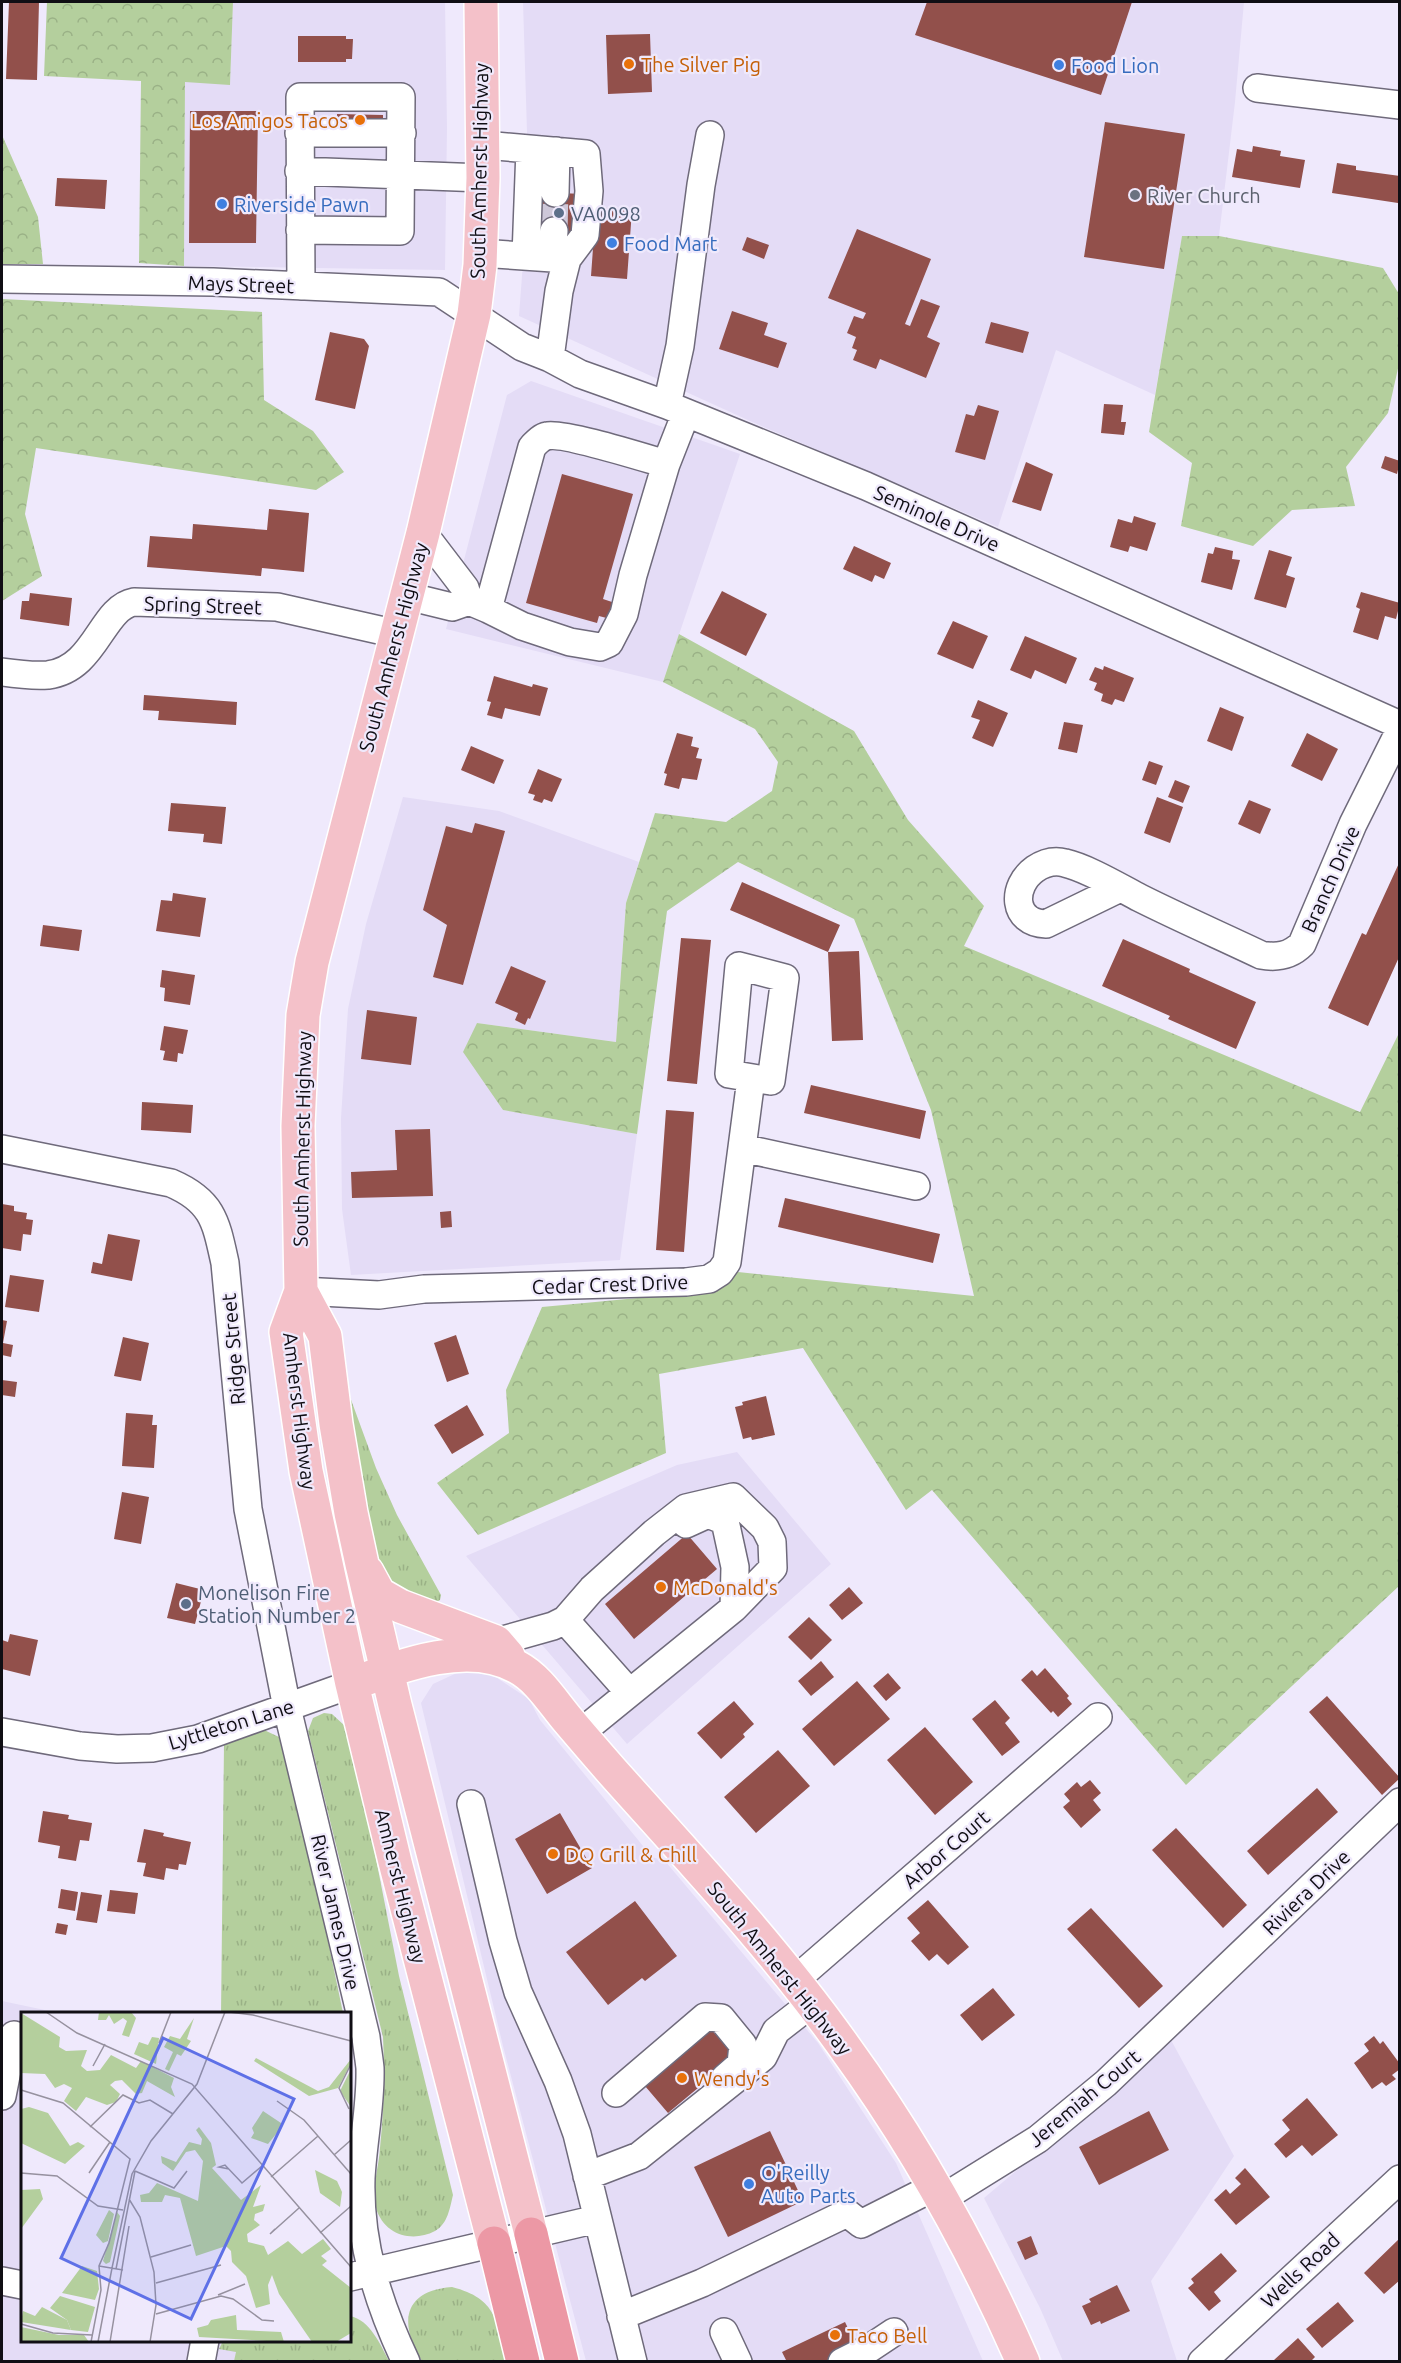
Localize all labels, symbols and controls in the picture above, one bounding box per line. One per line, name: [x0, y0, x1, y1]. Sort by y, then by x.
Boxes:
place label: The Silver Pig: [641, 53, 761, 76]
place label: Food Lion: [1071, 54, 1159, 77]
marker: The Silver Pig: [622, 57, 636, 71]
marker: Food Lion: [1052, 58, 1066, 72]
street label: South Amherst Highway: [466, 62, 492, 279]
place label: Los Amigos Tacos: [191, 109, 348, 132]
marker: Los Amigos Tacos: [353, 113, 367, 127]
place label: River Church: [1147, 184, 1261, 207]
marker: River Church: [1128, 188, 1142, 202]
place label: Riverside Pawn: [234, 193, 369, 216]
marker: Riverside Pawn: [215, 197, 229, 211]
place label: VA0098: [571, 202, 641, 225]
marker: VA0098: [552, 206, 566, 220]
place label: Food Mart: [624, 232, 717, 255]
marker: Food Mart: [605, 236, 619, 250]
street label: Mays Street: [187, 271, 295, 297]
street label: Seminole Drive: [871, 480, 1003, 556]
street label: South Amherst Highway: [354, 539, 432, 754]
street label: Spring Street: [144, 591, 262, 619]
street label: Branch Drive: [1296, 822, 1364, 936]
street label: South Amherst Highway: [289, 1030, 315, 1247]
street label: Cedar Crest Drive: [531, 1270, 689, 1298]
street label: Ridge Street: [217, 1292, 249, 1406]
street label: Amherst Highway: [279, 1331, 321, 1491]
place label: McDonald's: [673, 1576, 778, 1599]
marker: McDonald's: [654, 1580, 668, 1594]
place label: Monelison Fire Station Number 2: [198, 1581, 356, 1627]
marker: Monelison Fire Station Number 2: [179, 1597, 193, 1611]
street label: Lyttleton Lane: [165, 1694, 297, 1754]
street label: Arbor Court: [898, 1805, 994, 1893]
street label: Amherst Highway: [371, 1806, 431, 1966]
street label: River James Drive: [307, 1832, 365, 1992]
place label: DQ Grill & Chill: [565, 1843, 697, 1866]
street label: Riviera Drive: [1257, 1845, 1355, 1939]
marker: DQ Grill & Chill: [546, 1847, 560, 1861]
street label: South Amherst Highway: [703, 1877, 857, 2059]
inset map: [21, 2012, 351, 2342]
street label: Jeremiah Court: [1023, 2045, 1145, 2151]
place label: Wendy's: [694, 2067, 770, 2090]
marker: Wendy's: [675, 2071, 689, 2085]
place label: O'Reilly Auto Parts: [761, 2161, 856, 2207]
marker: O'Reilly Auto Parts: [742, 2177, 756, 2191]
street label: Wells Road: [1256, 2228, 1344, 2312]
place label: Taco Bell: [847, 2324, 927, 2347]
marker: Taco Bell: [828, 2328, 842, 2342]

